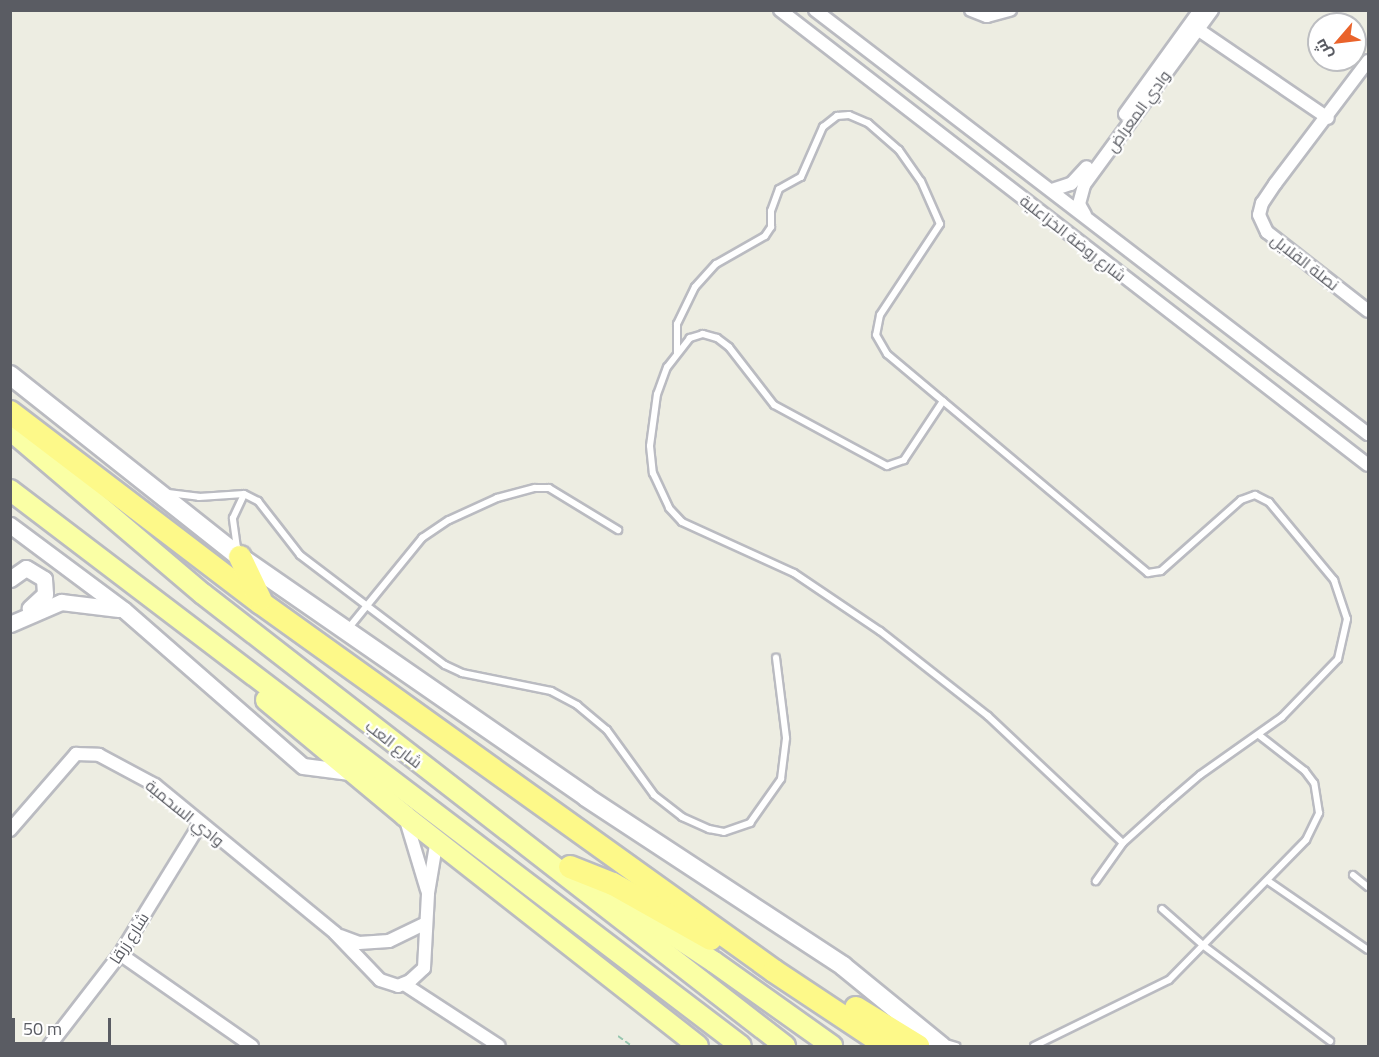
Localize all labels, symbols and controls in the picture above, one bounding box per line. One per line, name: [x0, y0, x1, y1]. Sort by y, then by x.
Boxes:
north arrow: [1307, 12, 1367, 72]
text: ش: [1307, 35, 1338, 64]
street label: وادي المعراض: [1102, 66, 1174, 156]
street label: شارع روضة الخزاعلية: [1016, 191, 1130, 285]
street label: نصلة القلايل: [1267, 230, 1343, 294]
street label: شارع العب: [362, 716, 426, 772]
street label: وادي السحمية: [142, 775, 228, 851]
street label: شارع زرقا: [105, 909, 153, 967]
scale bar: [15, 1006, 114, 1044]
text: 50 m: [23, 1015, 62, 1042]

